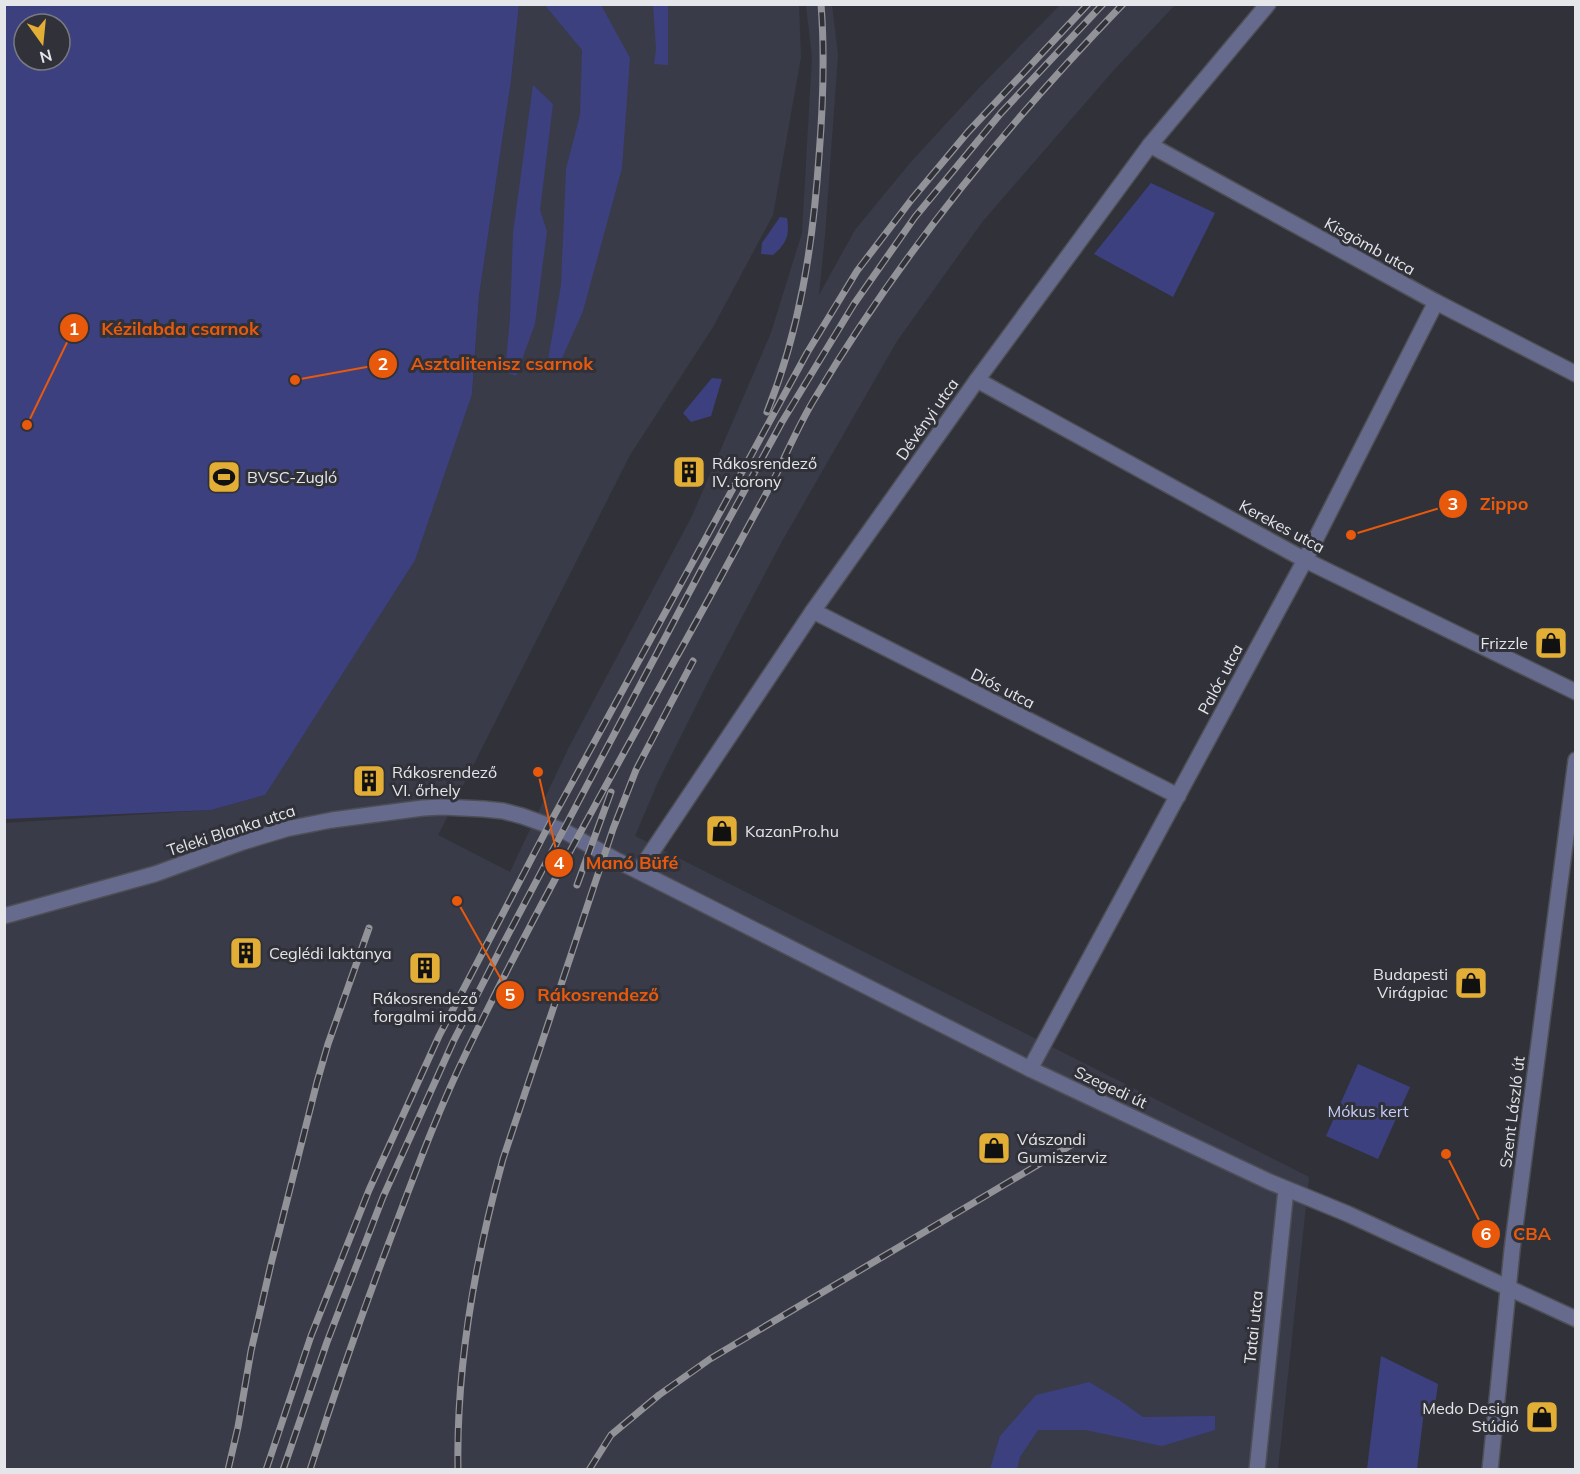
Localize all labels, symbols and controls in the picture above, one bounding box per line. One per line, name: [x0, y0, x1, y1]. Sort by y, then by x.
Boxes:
north arrow: [12, 12, 72, 72]
text: N: [37, 45, 54, 68]
street label: Kisgömb utca: [1321, 213, 1419, 279]
callout: Kézilabda csarnok: [59, 310, 270, 346]
text: 1: [69, 317, 79, 340]
text: Kézilabda csarnok: [101, 317, 260, 340]
callout: Asztalitenisz csarnok: [368, 346, 605, 382]
text: 2: [378, 352, 388, 375]
text: Asztalitenisz csarnok: [411, 352, 594, 375]
street label: Dévényi utca: [891, 374, 963, 464]
place label: Rákosrendező IV. torony: [712, 453, 817, 491]
building icon: Rákosrendező IV. torony: [671, 454, 707, 490]
sports icon: BVSC-Zugló: [206, 459, 242, 495]
place label: BVSC-Zugló: [247, 467, 337, 487]
callout: Zippo: [1438, 486, 1540, 522]
text: 3: [1448, 492, 1458, 515]
text: Zippo: [1480, 492, 1528, 515]
street label: Kerekes utca: [1236, 495, 1328, 557]
shop icon: Frizzle: [1533, 625, 1569, 661]
place label: Frizzle: [1480, 633, 1528, 653]
street label: Palóc utca: [1193, 640, 1247, 718]
street label: Diós utca: [968, 663, 1038, 713]
place label: Rákosrendező VI. őrhely: [392, 762, 497, 800]
building icon: Rákosrendező VI. őrhely: [351, 763, 387, 799]
street label: Teleki Blanka utca: [164, 800, 298, 860]
shop icon: KazanPro.hu: [704, 813, 740, 849]
place label: KazanPro.hu: [745, 821, 839, 841]
callout: Manó Büfé: [544, 845, 691, 881]
text: 4: [554, 851, 565, 874]
text: Manó Büfé: [586, 851, 678, 874]
building icon: Ceglédi laktanya: [228, 935, 264, 971]
place label: Ceglédi laktanya: [269, 943, 392, 963]
building icon: Rákosrendező forgalmi iroda: [407, 950, 443, 986]
place label: Budapesti Virágpiac: [1373, 964, 1448, 1002]
shop icon: Budapesti Virágpiac: [1453, 965, 1489, 1001]
callout: Rákosrendező: [495, 977, 671, 1013]
text: 5: [505, 983, 516, 1006]
text: Rákosrendező: [537, 983, 659, 1006]
place label: Rákosrendező forgalmi iroda: [372, 988, 478, 1026]
street label: Szent László út: [1495, 1055, 1529, 1169]
street label: Szegedi út: [1072, 1062, 1151, 1113]
park label: Mókus kert: [1327, 1101, 1409, 1121]
place label: Vászondi Gumiszerviz: [1017, 1129, 1107, 1167]
shop icon: Vászondi Gumiszerviz: [976, 1130, 1012, 1166]
callout: CBA: [1471, 1216, 1563, 1252]
text: 6: [1481, 1222, 1492, 1245]
text: CBA: [1513, 1222, 1552, 1245]
street label: Tatai utca: [1239, 1289, 1267, 1365]
place label: Medo Design Stúdió: [1422, 1398, 1519, 1436]
shop icon: Medo Design Stúdió: [1524, 1399, 1560, 1435]

